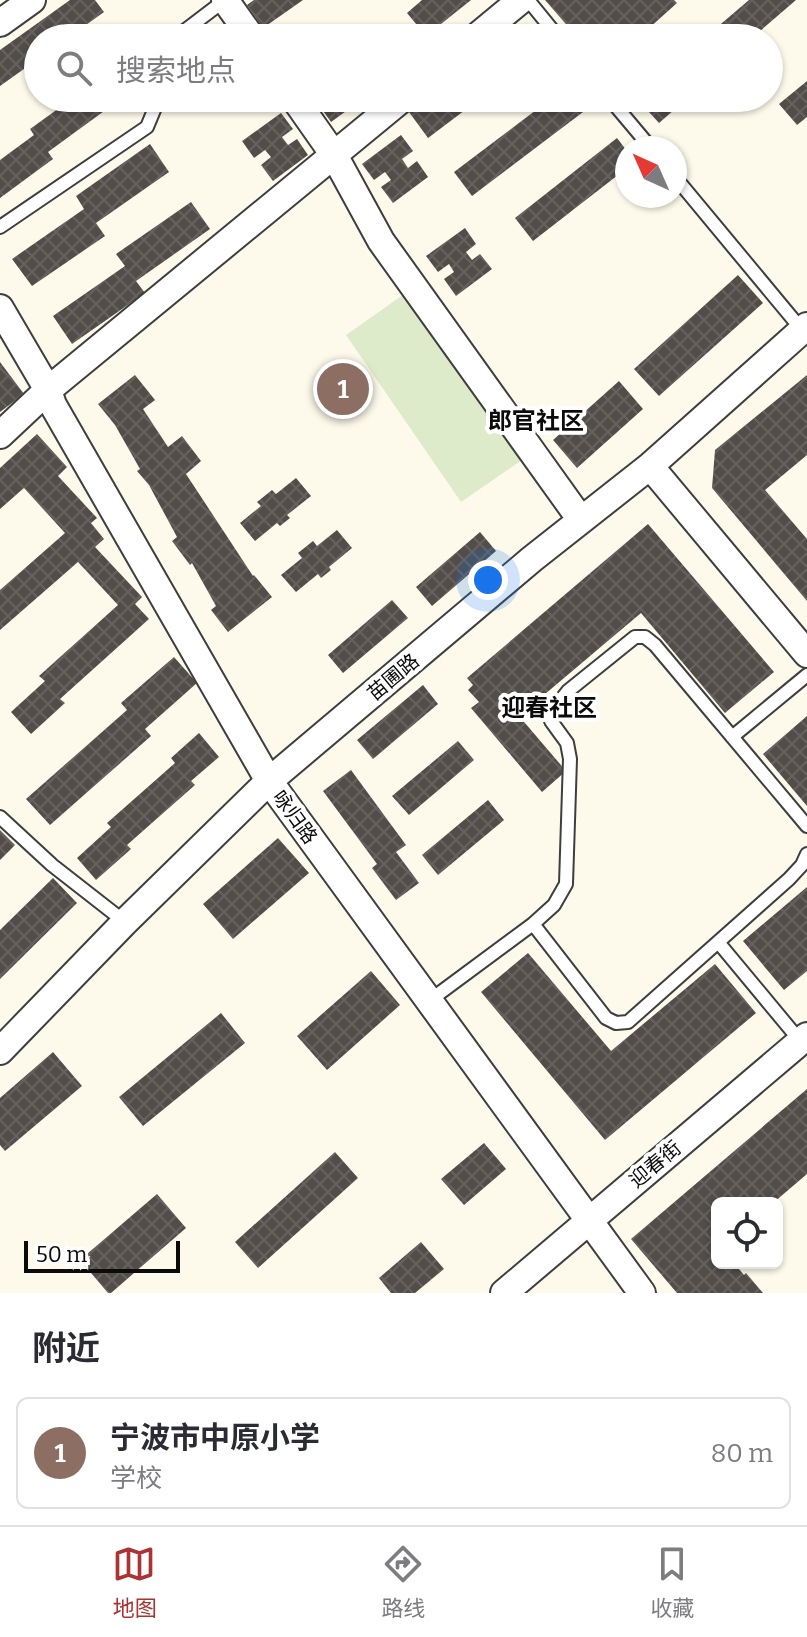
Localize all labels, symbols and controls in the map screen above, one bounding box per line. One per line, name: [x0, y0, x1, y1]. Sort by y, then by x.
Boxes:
search box: [24, 24, 783, 112]
icon: search: [52, 46, 96, 90]
text: 搜索地点: [116, 53, 236, 89]
north arrow: [615, 136, 687, 208]
pin: 1: [317, 359, 369, 419]
district label: 郎官社区: [488, 407, 584, 435]
your location: [468, 560, 508, 600]
street label: 苗圃路: [362, 649, 424, 705]
district label: 迎春社区: [501, 694, 597, 722]
street label: 咏归路: [268, 786, 322, 848]
street label: 迎春街: [624, 1136, 686, 1192]
map controls: [711, 1197, 783, 1269]
button: locate: [711, 1197, 783, 1269]
scale bar: [24, 1237, 180, 1273]
text: 50 m: [36, 1241, 87, 1268]
text: 附近: [32, 1328, 100, 1369]
text: 宁波市中原小学: [110, 1420, 320, 1456]
text: 1: [54, 1438, 66, 1469]
text: 80 m: [711, 1438, 773, 1469]
text: 学校: [110, 1463, 162, 1494]
tab: 地图: [112, 1542, 157, 1622]
tab: 路线: [381, 1542, 426, 1622]
tab: 收藏: [650, 1542, 695, 1622]

